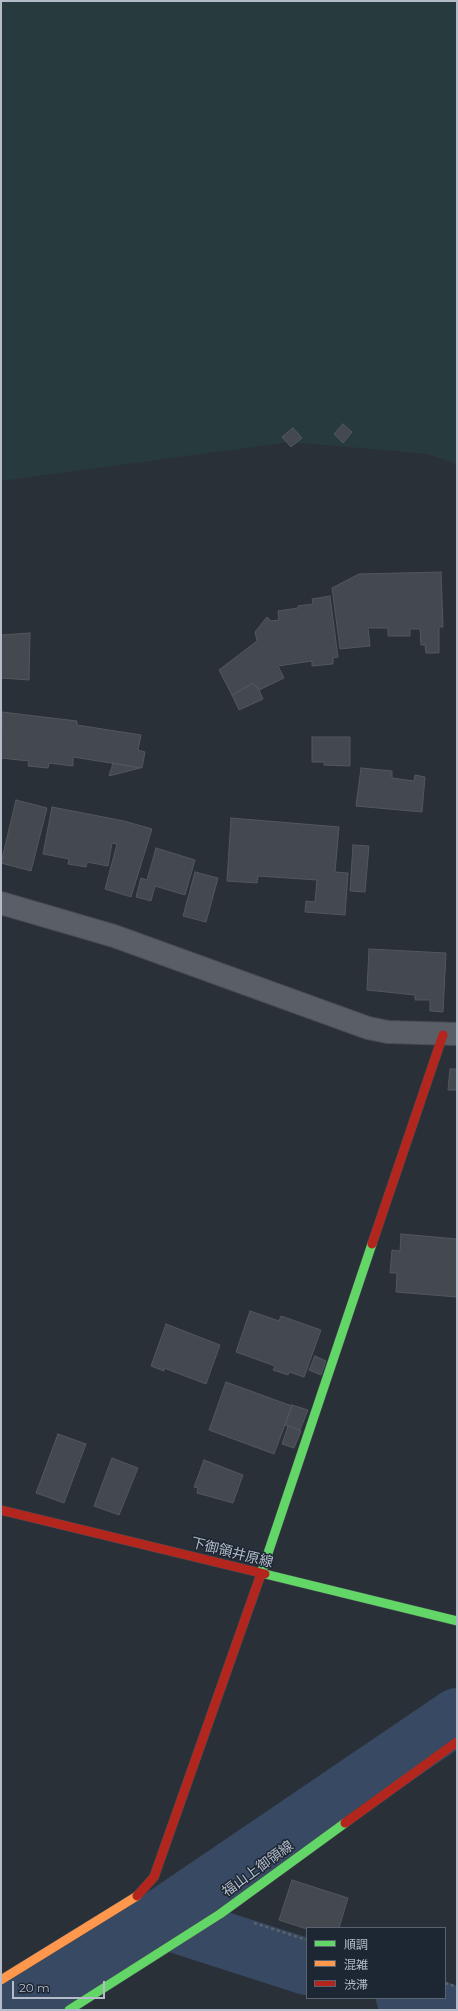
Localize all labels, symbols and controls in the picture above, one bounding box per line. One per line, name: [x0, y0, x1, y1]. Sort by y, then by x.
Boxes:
street label: 下御領井原線: [189, 1535, 275, 1571]
street label: 福山上御領線: [219, 1838, 297, 1900]
legend: [306, 1927, 446, 1999]
text: 順調: [344, 1937, 368, 1952]
text: 混雑: [344, 1957, 368, 1972]
scale bar: [14, 1973, 107, 1999]
text: 渋滞: [344, 1977, 368, 1992]
text: 20 m: [19, 1980, 50, 1995]

